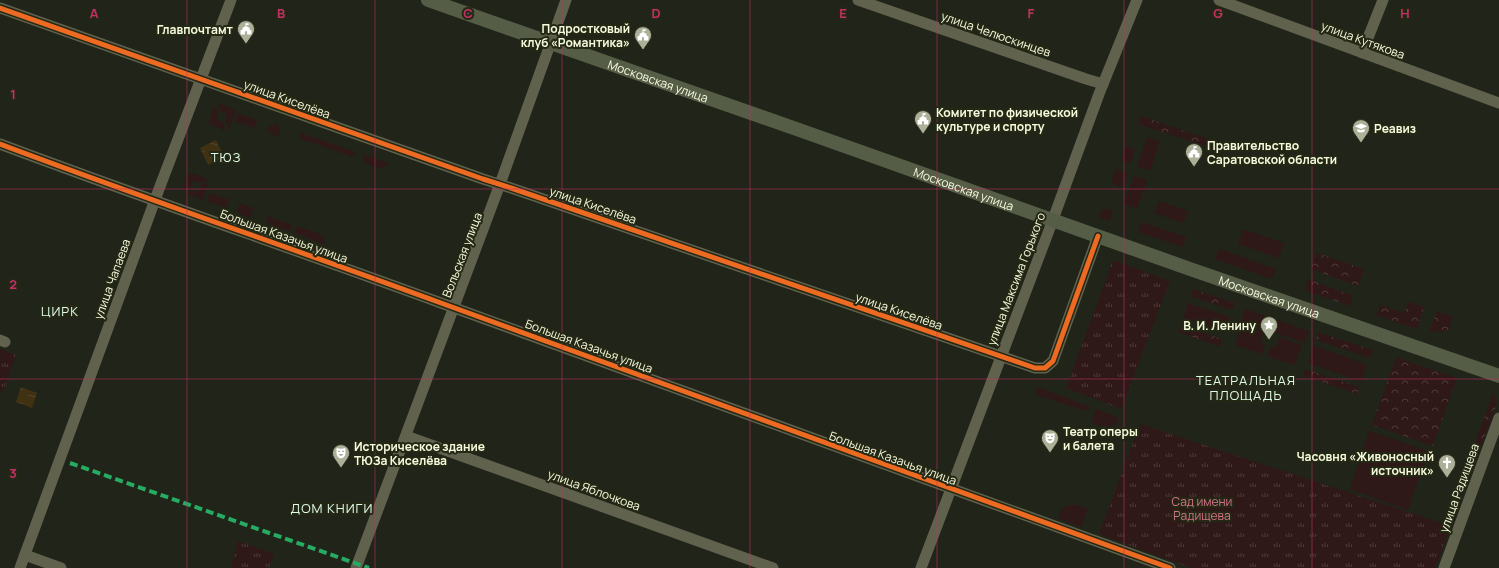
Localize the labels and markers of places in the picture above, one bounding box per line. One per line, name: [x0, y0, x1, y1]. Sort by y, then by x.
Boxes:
public building icon: Главпочтамт: [236, 19, 256, 44]
place label: Подростковый клуб «Романтика»: [521, 20, 630, 51]
place label: Главпочтамт: [157, 21, 234, 38]
public building icon: Подростковый клуб «Романтика»: [633, 25, 653, 50]
place label: Комитет по физической культуре и спорту: [936, 104, 1078, 135]
public building icon: Комитет по физической культуре и спорту: [913, 109, 933, 134]
school or university icon: Реавиз: [1351, 118, 1371, 143]
place label: Реавиз: [1374, 120, 1416, 137]
place label: Правительство Саратовской области: [1207, 137, 1337, 168]
public building icon: Правительство Саратовской области: [1184, 142, 1204, 167]
place icon: В. И. Ленину: [1259, 315, 1279, 340]
place label: В. И. Ленину: [1183, 317, 1256, 334]
place label: Театр оперы и балета: [1063, 423, 1138, 454]
theatre icon: Театр оперы и балета: [1040, 428, 1060, 453]
place label: Историческое здание ТЮЗа Киселёва: [354, 438, 485, 469]
theatre icon: Историческое здание ТЮЗа Киселёва: [331, 443, 351, 468]
place label: Часовня «Живоносный источник»: [1296, 448, 1434, 479]
church icon: Часовня «Живоносный источник»: [1437, 453, 1457, 478]

